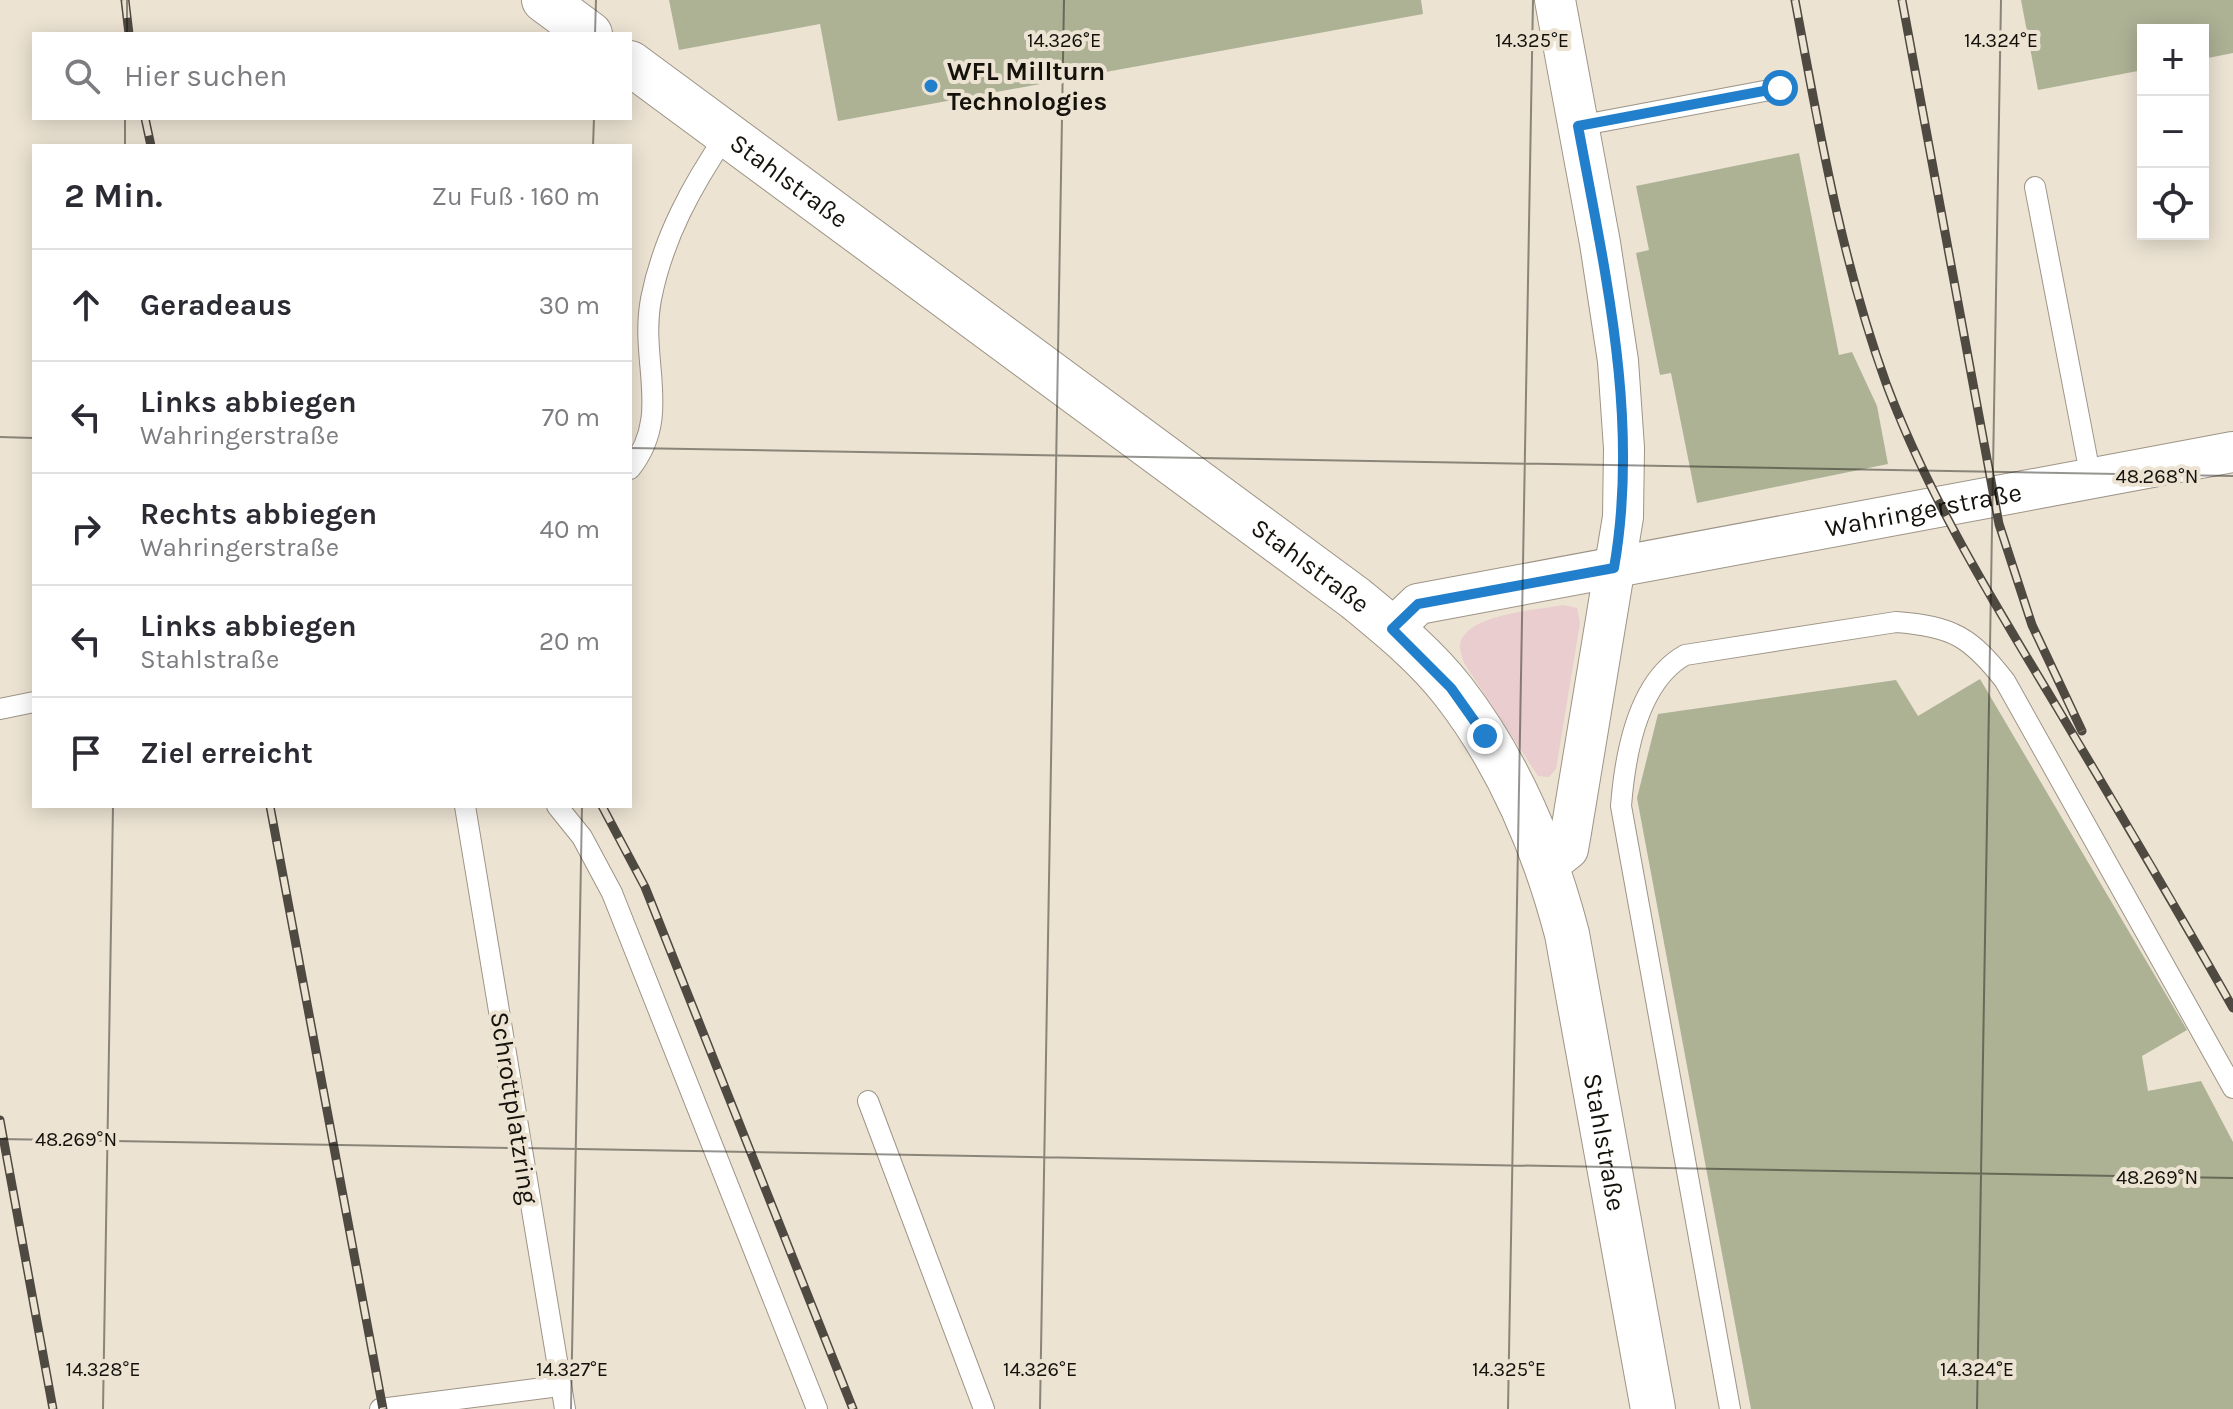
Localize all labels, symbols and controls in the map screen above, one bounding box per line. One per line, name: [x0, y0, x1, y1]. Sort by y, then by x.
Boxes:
map controls: [2137, 24, 2209, 240]
button: +: [2137, 24, 2209, 96]
text: 14.326°E: [1027, 29, 1101, 52]
text: 14.325°E: [1495, 29, 1569, 52]
text: 14.324°E: [1964, 29, 2038, 52]
search box: [32, 32, 632, 120]
icon: search: [60, 54, 104, 98]
place label: WFL Millturn Technologies: [947, 56, 1107, 117]
text: Hier suchen: [124, 58, 287, 94]
route start: [1762, 70, 1798, 106]
marker: WFL Millturn Technologies: [922, 77, 940, 95]
button: −: [2137, 96, 2209, 168]
street label: Stahlstraße: [724, 127, 855, 234]
button: locate: [2137, 168, 2209, 240]
text: 2 Min.: [64, 176, 163, 216]
text: Zu Fuß · 160 m: [432, 181, 600, 212]
icon: ahead: [64, 283, 108, 327]
text: Geradeaus: [140, 287, 292, 323]
text: 30 m: [539, 290, 600, 321]
text: Links abbiegen: [140, 384, 357, 420]
icon: left: [64, 395, 108, 439]
text: 70 m: [542, 402, 600, 433]
text: Wahringerstraße: [140, 420, 339, 451]
text: 48.268°N: [2116, 465, 2198, 488]
street label: Wahringerstraße: [1822, 476, 2024, 543]
text: Rechts abbiegen: [140, 496, 377, 532]
icon: right: [64, 507, 108, 551]
street label: Stahlstraße: [1245, 511, 1376, 619]
text: 40 m: [540, 514, 600, 545]
text: Wahringerstraße: [140, 532, 339, 563]
text: Links abbiegen: [140, 608, 357, 644]
icon: left: [64, 619, 108, 663]
text: 20 m: [539, 626, 600, 657]
text: Stahlstraße: [140, 644, 279, 675]
route end: [1467, 718, 1503, 754]
icon: arrive: [64, 731, 108, 775]
text: Ziel erreicht: [140, 735, 313, 771]
street label: Schrottplatzring: [483, 1010, 545, 1207]
street label: Stahlstraße: [1577, 1071, 1632, 1213]
text: 48.269°N: [35, 1128, 117, 1151]
text: 48.269°N: [2116, 1166, 2198, 1189]
text: 14.328°E: [65, 1358, 141, 1381]
text: 14.327°E: [536, 1358, 608, 1381]
text: 14.326°E: [1003, 1358, 1077, 1381]
text: 14.325°E: [1472, 1358, 1546, 1381]
text: 14.324°E: [1940, 1358, 2014, 1381]

